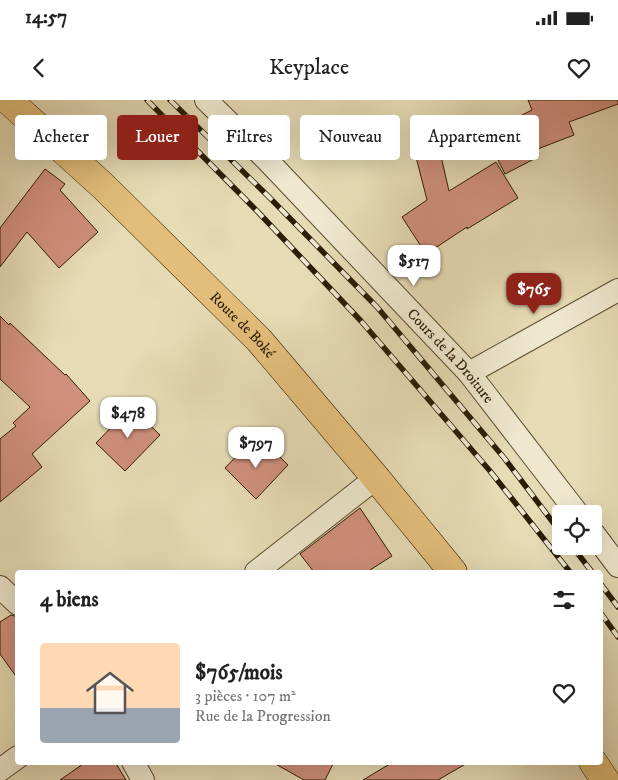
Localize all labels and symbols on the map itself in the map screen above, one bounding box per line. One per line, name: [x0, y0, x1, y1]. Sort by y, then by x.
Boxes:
pin: $517: [384, 244, 444, 287]
pin: $765: [504, 272, 564, 315]
street label: Route de Boké: [205, 288, 280, 363]
street label: Cours de la Droiture: [403, 305, 498, 407]
pin: $478: [98, 396, 158, 439]
pin: $797: [226, 426, 286, 469]

